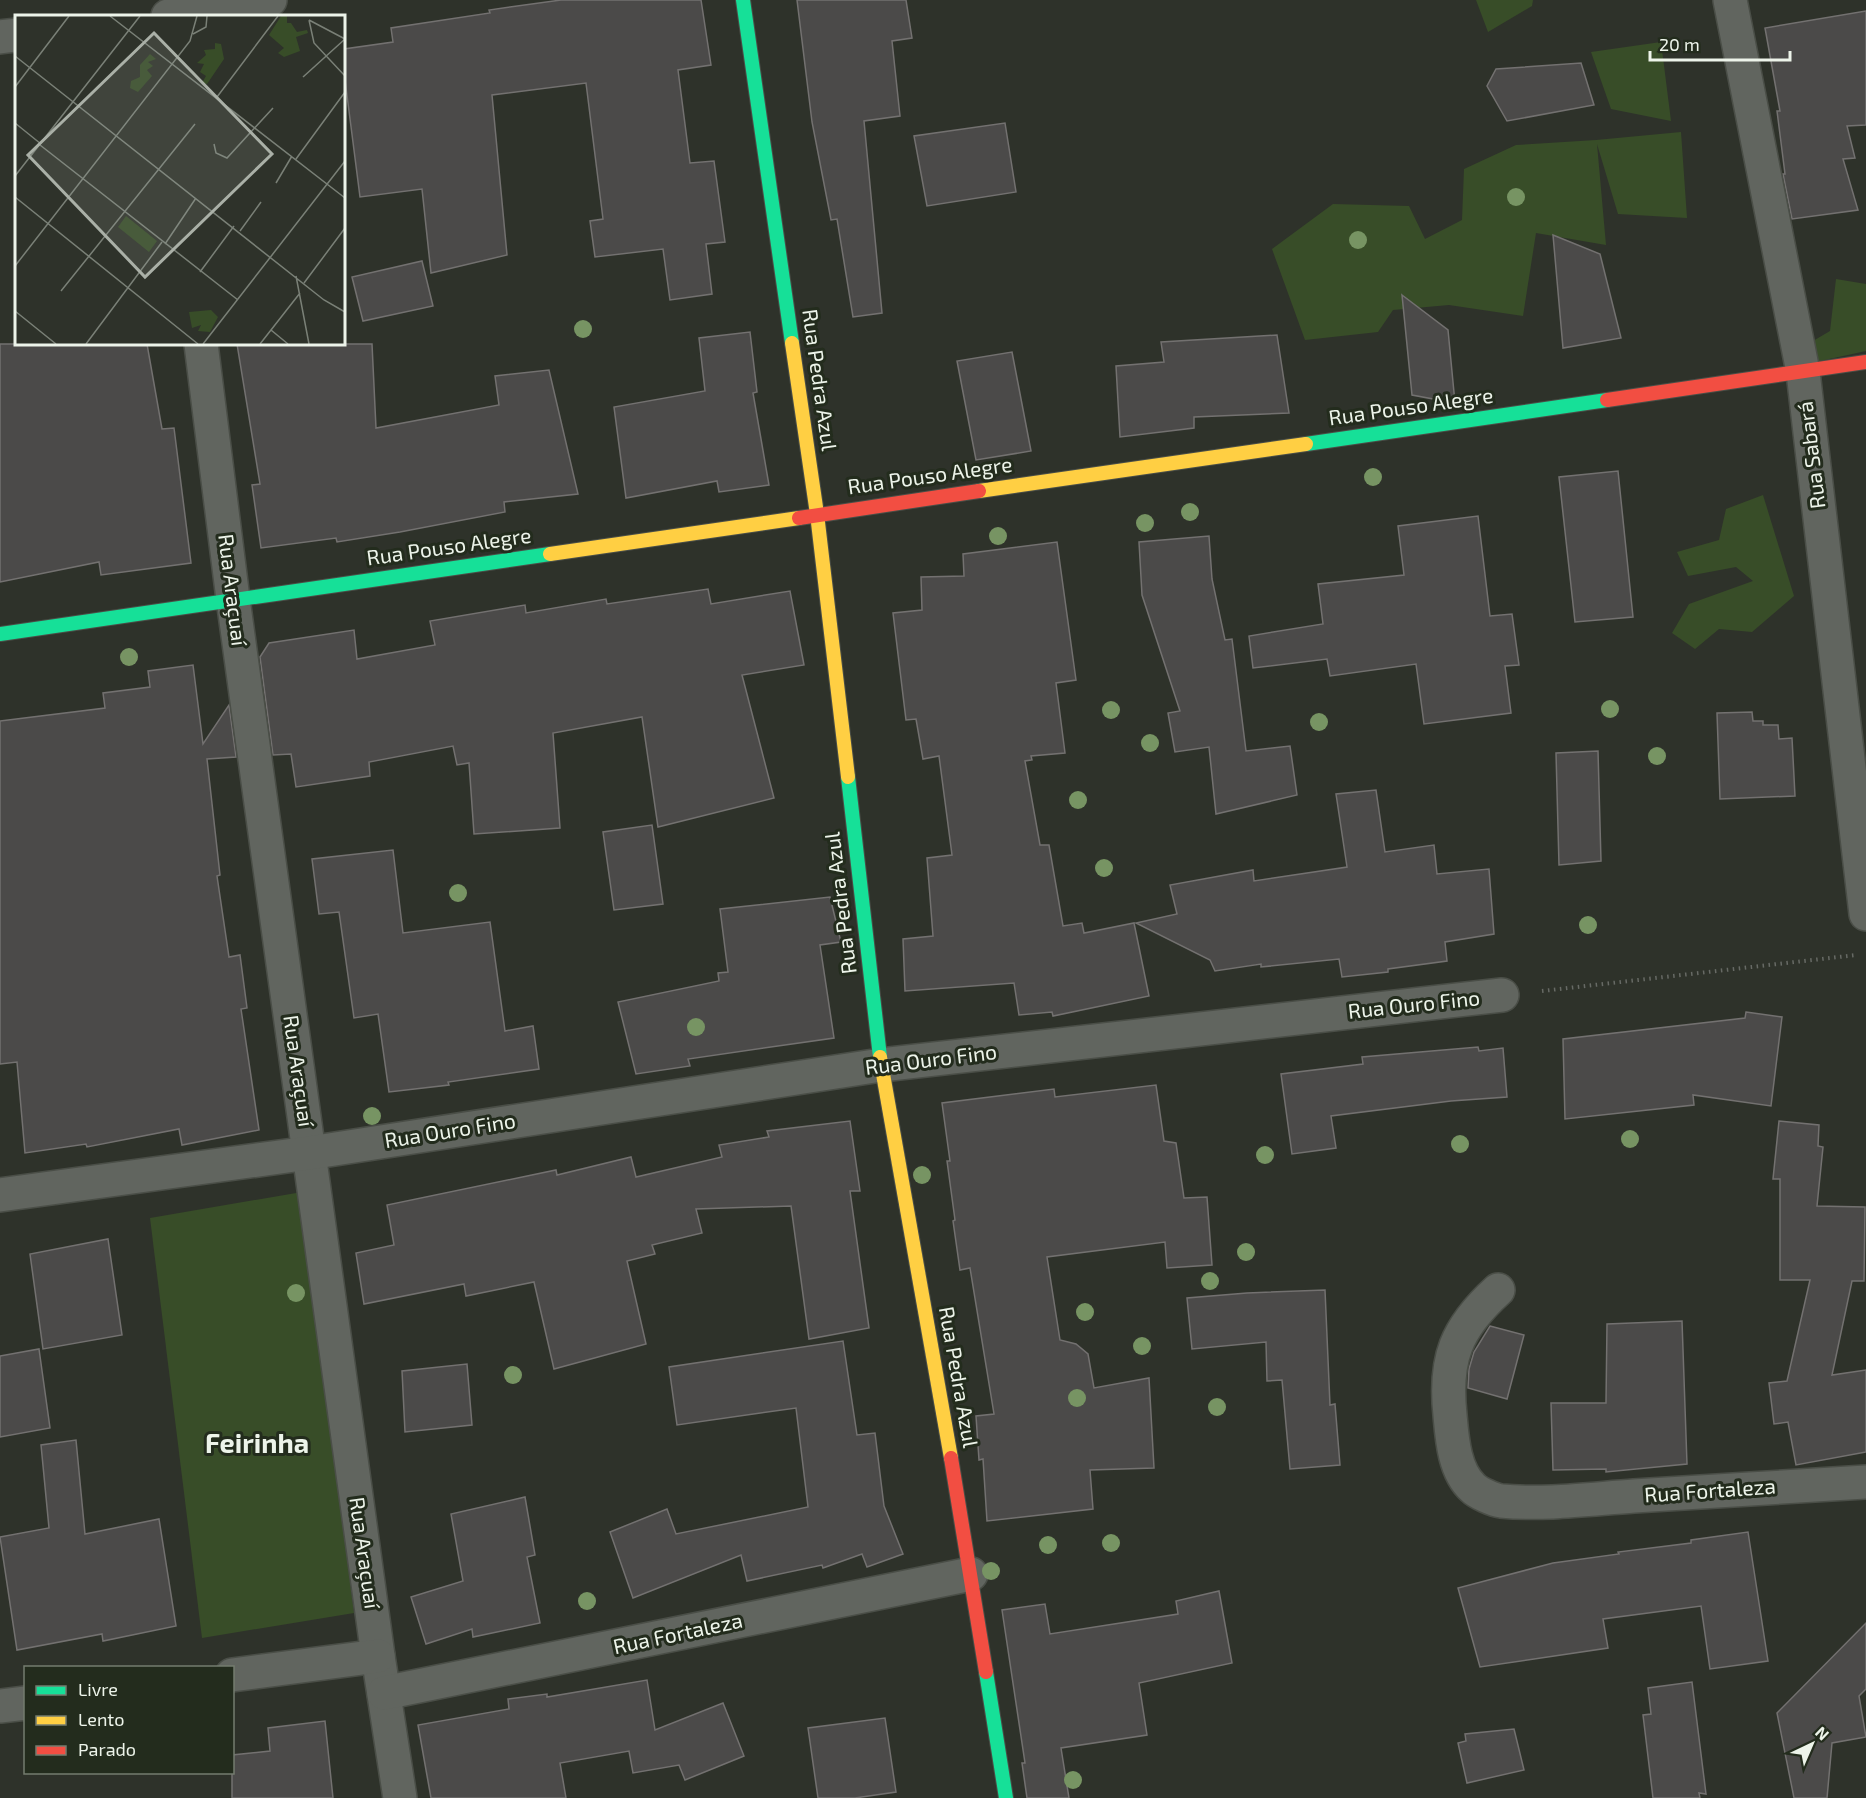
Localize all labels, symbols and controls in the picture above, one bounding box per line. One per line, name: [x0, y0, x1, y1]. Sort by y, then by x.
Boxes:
inset map: [15, 15, 345, 345]
scale bar: [1650, 24, 1790, 62]
text: 20 m: [1659, 33, 1700, 55]
street label: Rua Pedra Azul: [798, 307, 843, 453]
street label: Rua Pouso Alegre: [1327, 382, 1495, 429]
street label: Rua Sabará: [1792, 400, 1829, 510]
street label: Rua Pouso Alegre: [846, 451, 1014, 498]
street label: Rua Pouso Alegre: [365, 522, 533, 569]
street label: Rua Araçuaí: [212, 532, 253, 648]
street label: Rua Pedra Azul: [818, 830, 861, 976]
street label: Rua Ouro Fino: [1347, 984, 1481, 1023]
street label: Rua Araçuaí: [277, 1013, 320, 1129]
street label: Rua Ouro Fino: [863, 1038, 998, 1079]
street label: Rua Ouro Fino: [382, 1107, 517, 1152]
street label: Rua Pedra Azul: [935, 1304, 984, 1450]
district label: Feirinha: [205, 1426, 309, 1458]
street label: Rua Fortaleza: [1643, 1472, 1776, 1507]
street label: Rua Araçuaí: [343, 1495, 386, 1611]
street label: Rua Fortaleza: [611, 1607, 745, 1658]
legend: [24, 1666, 234, 1774]
text: Livre: [78, 1678, 118, 1700]
text: Lento: [78, 1708, 124, 1730]
north arrow: [1782, 1714, 1842, 1774]
text: N: [1812, 1722, 1834, 1744]
text: Parado: [78, 1738, 136, 1760]

